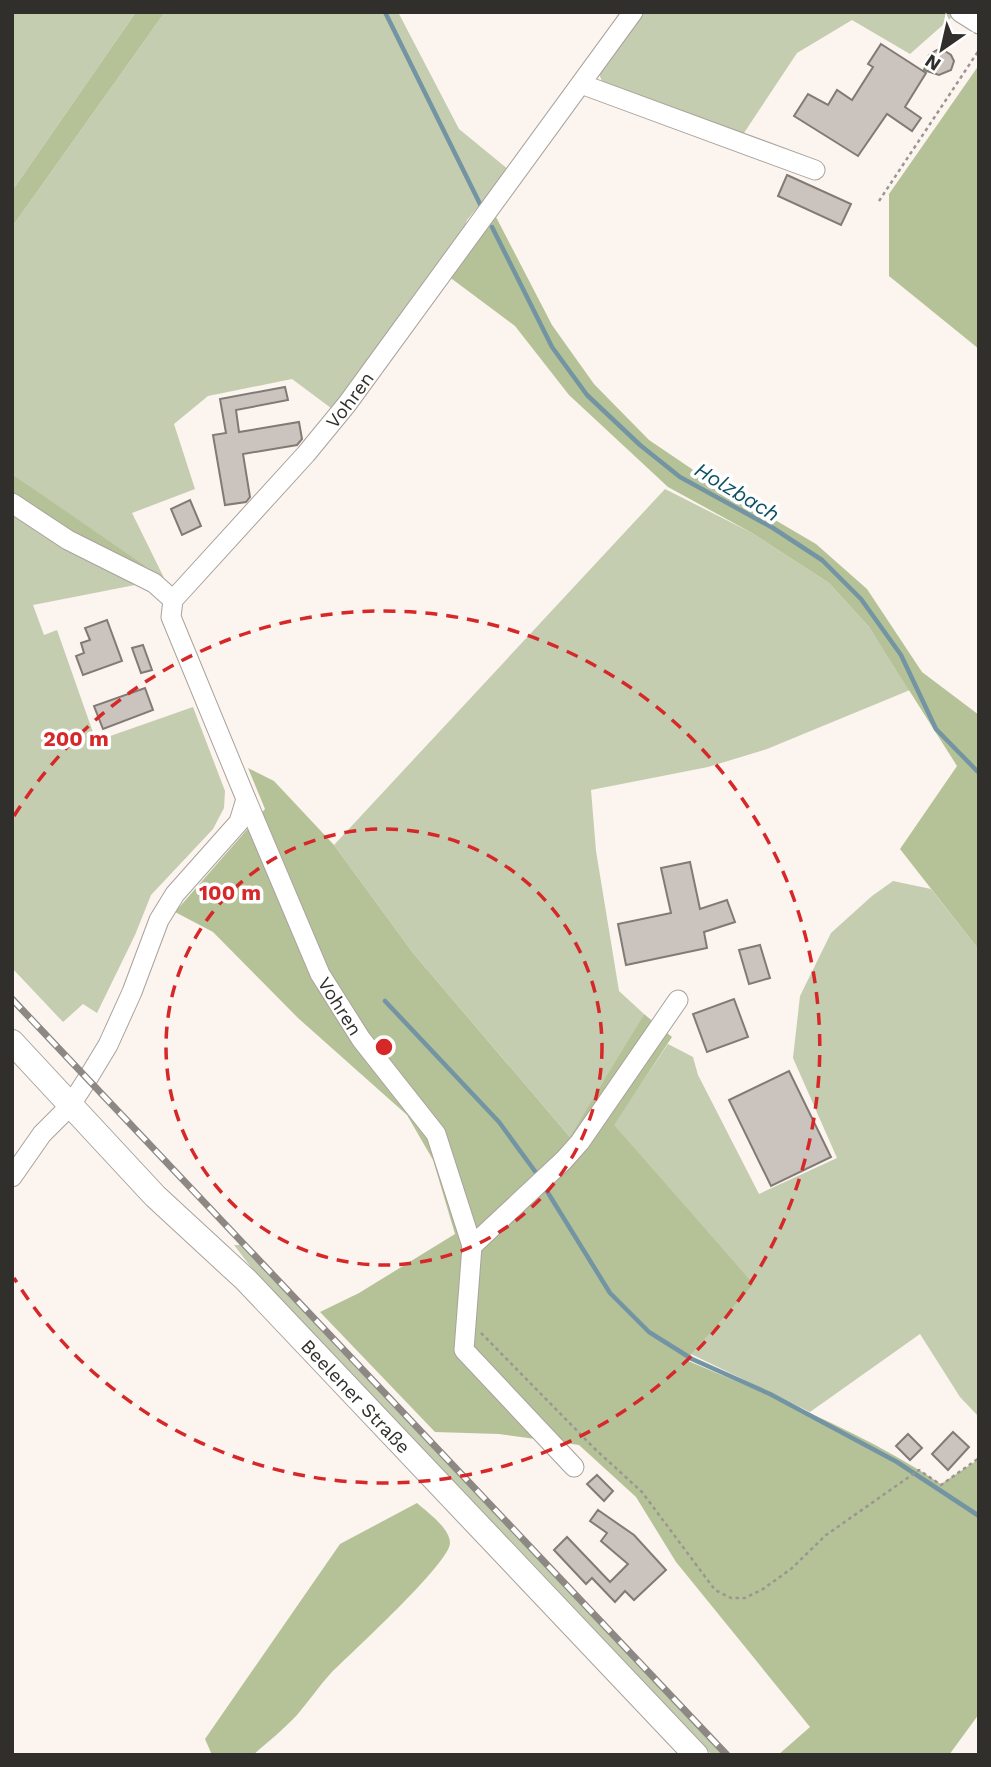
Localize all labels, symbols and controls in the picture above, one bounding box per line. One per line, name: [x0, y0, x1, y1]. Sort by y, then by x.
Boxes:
north arrow: [907, 14, 977, 84]
text: N: [921, 49, 945, 76]
street label: Vohren: [321, 367, 379, 433]
water label: Holzbach: [690, 457, 784, 527]
text: 200 m: [43, 726, 109, 751]
text: 100 m: [199, 880, 261, 905]
street label: Vohren: [313, 973, 367, 1040]
centre of rings: [372, 1035, 396, 1059]
street label: Beelener Straße: [296, 1335, 415, 1458]

